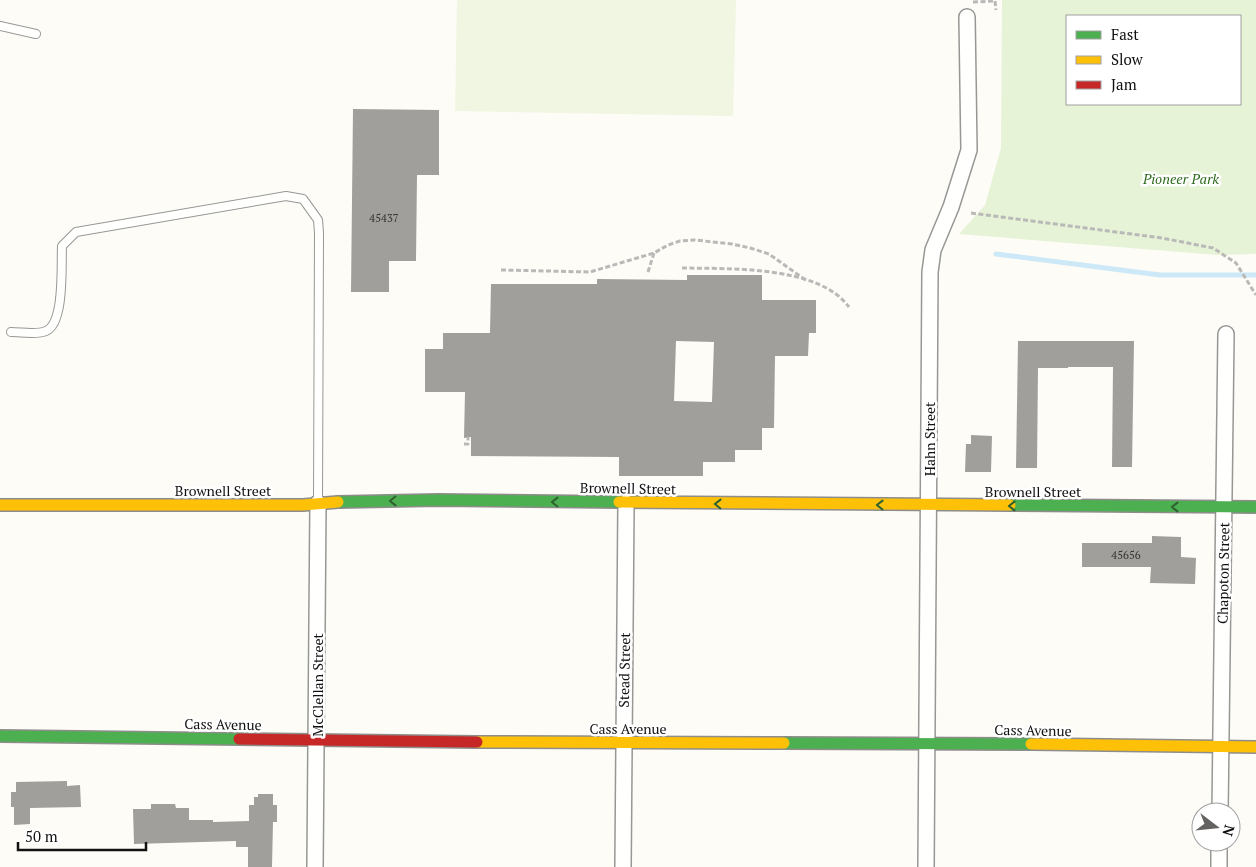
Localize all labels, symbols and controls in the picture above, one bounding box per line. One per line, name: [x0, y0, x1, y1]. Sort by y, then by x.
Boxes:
legend: [1066, 15, 1241, 105]
text: Fast: [1111, 24, 1139, 44]
text: Slow: [1111, 49, 1144, 69]
text: Jam: [1111, 74, 1137, 94]
park label: Pioneer Park: [1142, 169, 1219, 188]
house number: 45437: [369, 211, 399, 225]
street label: Hahn Street: [920, 401, 939, 476]
street label: Brownell Street: [580, 478, 677, 498]
street label: Brownell Street: [175, 481, 272, 500]
street label: Brownell Street: [985, 482, 1082, 501]
one-way arrow: [389, 496, 396, 506]
one-way arrow: [551, 497, 559, 507]
one-way arrow: [714, 499, 722, 509]
one-way arrow: [876, 500, 884, 510]
one-way arrow: [1008, 501, 1016, 511]
one-way arrow: [1170, 502, 1178, 512]
street label: Chapoton Street: [1213, 521, 1233, 624]
house number: 45656: [1111, 548, 1141, 562]
street label: Stead Street: [614, 631, 634, 708]
street label: McClellan Street: [308, 632, 327, 737]
street label: Cass Avenue: [184, 714, 262, 734]
street label: Cass Avenue: [589, 719, 667, 738]
street label: Cass Avenue: [994, 720, 1072, 740]
north arrow: [1191, 802, 1241, 852]
scale bar: [18, 820, 145, 852]
text: N: [1218, 823, 1240, 839]
text: 50 m: [25, 826, 58, 846]

